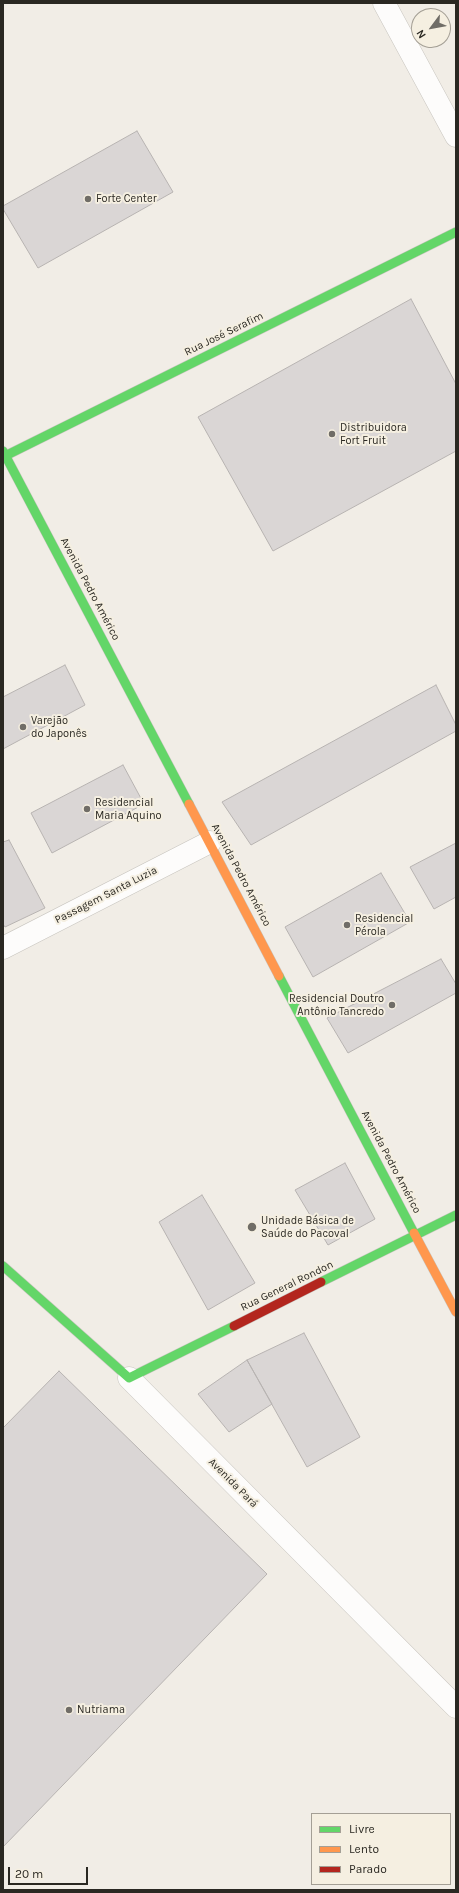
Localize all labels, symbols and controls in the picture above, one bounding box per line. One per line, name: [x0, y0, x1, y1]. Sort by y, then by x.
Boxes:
north arrow: [411, 8, 451, 48]
text: N: [414, 27, 429, 41]
place label: Forte Center: [96, 192, 157, 206]
marker: Forte Center: [83, 194, 93, 204]
street label: Rua José Serafim: [182, 309, 266, 359]
place label: Distribuidora Fort Fruit: [340, 421, 407, 447]
marker: Distribuidora Fort Fruit: [327, 429, 337, 439]
street label: Avenida Pedro Américo: [57, 535, 123, 643]
place label: Varejão do Japonês: [31, 714, 87, 740]
marker: Varejão do Japonês: [18, 722, 28, 732]
place label: Residencial Maria Aquino: [95, 796, 162, 822]
marker: Residencial Maria Aquino: [82, 804, 92, 814]
street label: Avenida Pedro Américo: [208, 821, 274, 929]
street label: Passagem Santa Luzia: [53, 863, 159, 927]
place label: Residencial Pérola: [355, 912, 413, 938]
marker: Residencial Pérola: [342, 920, 352, 930]
place label: Residencial Doutro Antônio Tancredo: [289, 992, 384, 1018]
marker: Residencial Doutro Antônio Tancredo: [387, 1000, 397, 1010]
street label: Avenida Pedro Américo: [358, 1108, 424, 1216]
place label: Unidade Básica de Saúde do Pacoval: [261, 1214, 354, 1240]
marker: Unidade Básica de Saúde do Pacoval: [246, 1221, 258, 1233]
street label: Rua General Rondon: [239, 1258, 335, 1314]
street label: Avenida Pará: [206, 1456, 260, 1510]
place label: Nutriama: [77, 1703, 125, 1717]
marker: Nutriama: [64, 1705, 74, 1715]
legend: [311, 1813, 451, 1885]
text: Livre: [349, 1822, 375, 1836]
text: Lento: [349, 1842, 379, 1856]
scale bar: [10, 1859, 90, 1885]
text: Parado: [349, 1862, 387, 1876]
text: 20 m: [15, 1867, 43, 1881]

